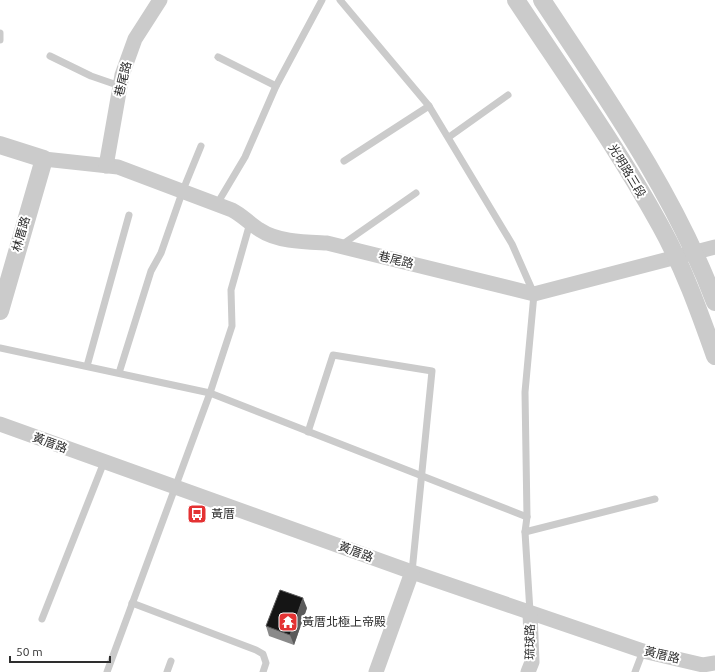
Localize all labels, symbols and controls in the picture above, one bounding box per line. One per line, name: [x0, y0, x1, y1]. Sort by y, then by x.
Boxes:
street label: 巷尾路: [112, 60, 133, 98]
street label: 光明路三段: [606, 142, 648, 200]
street label: 林厝路: [9, 215, 32, 253]
street label: 巷尾路: [377, 249, 415, 270]
street label: 黃厝路: [31, 430, 69, 455]
bus stop icon: 黃厝: [186, 503, 208, 525]
place label: 黃厝: [211, 507, 235, 520]
street label: 黃厝路: [337, 539, 375, 564]
temple icon: 黃厝北極上帝殿: [277, 611, 299, 633]
place label: 黃厝北極上帝殿: [302, 615, 386, 628]
street label: 琉球路: [523, 624, 536, 660]
scale bar: [10, 638, 110, 664]
street label: 黃厝路: [643, 644, 681, 665]
text: 50 m: [16, 645, 43, 658]

